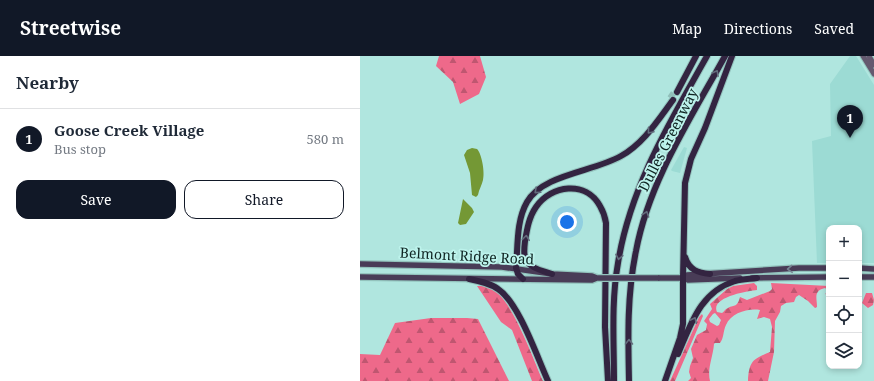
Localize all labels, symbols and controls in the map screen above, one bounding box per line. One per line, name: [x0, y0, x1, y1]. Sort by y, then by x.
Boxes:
text: Streetwise: [20, 15, 121, 41]
text: Map: [672, 19, 702, 38]
text: Directions: [724, 19, 792, 38]
text: Saved: [814, 19, 854, 38]
one-way arrow: [711, 69, 719, 77]
text: Nearby: [16, 71, 79, 94]
street label: Dulles Greenway: [633, 85, 702, 195]
pin: 1: [837, 105, 863, 138]
text: Goose Creek Village: [54, 120, 204, 140]
one-way arrow: [647, 126, 654, 134]
text: 1: [25, 130, 33, 148]
text: 580 m: [307, 130, 344, 148]
text: Bus stop: [54, 140, 106, 158]
button: Save: [16, 180, 176, 219]
button: Share: [184, 180, 344, 219]
one-way arrow: [534, 186, 542, 193]
one-way arrow: [641, 210, 650, 217]
your location: [557, 212, 577, 232]
map controls: [826, 225, 862, 369]
button: +: [826, 225, 862, 261]
one-way arrow: [521, 235, 530, 241]
street label: Belmont Ridge Road: [399, 242, 535, 269]
one-way arrow: [615, 254, 624, 260]
button: −: [826, 261, 862, 297]
one-way arrow: [787, 264, 793, 273]
button: locate: [826, 297, 862, 333]
one-way arrow: [689, 317, 696, 324]
button: layers: [826, 333, 862, 369]
one-way arrow: [625, 339, 633, 345]

